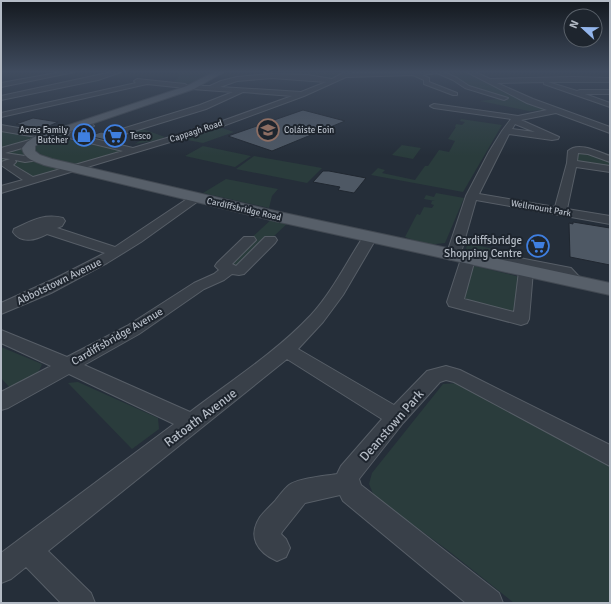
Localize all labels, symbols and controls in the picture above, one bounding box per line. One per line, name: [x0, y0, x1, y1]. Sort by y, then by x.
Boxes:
north arrow: [563, 8, 603, 48]
text: N: [567, 18, 582, 30]
school or university icon: Coláiste Eoin: [255, 117, 281, 143]
street label: Cappagh Road: [168, 118, 224, 145]
shop icon: Acres Family Butcher: [71, 122, 97, 148]
supermarket icon: Tesco: [102, 123, 128, 149]
place label: Acres Family Butcher: [19, 125, 69, 146]
place label: Coláiste Eoin: [284, 125, 334, 136]
place label: Tesco: [130, 131, 151, 142]
street label: Cardiffsbridge Road: [206, 196, 282, 223]
street label: Wellmount Park: [510, 198, 572, 219]
supermarket icon: Cardiffsbridge Shopping Centre: [525, 233, 551, 259]
place label: Cardiffsbridge Shopping Centre: [444, 234, 522, 260]
street label: Abbotstown Avenue: [15, 255, 104, 308]
street label: Cardiffsbridge Avenue: [69, 305, 165, 368]
street label: Ratoath Avenue: [161, 385, 240, 450]
street label: Deanstown Park: [356, 386, 428, 465]

